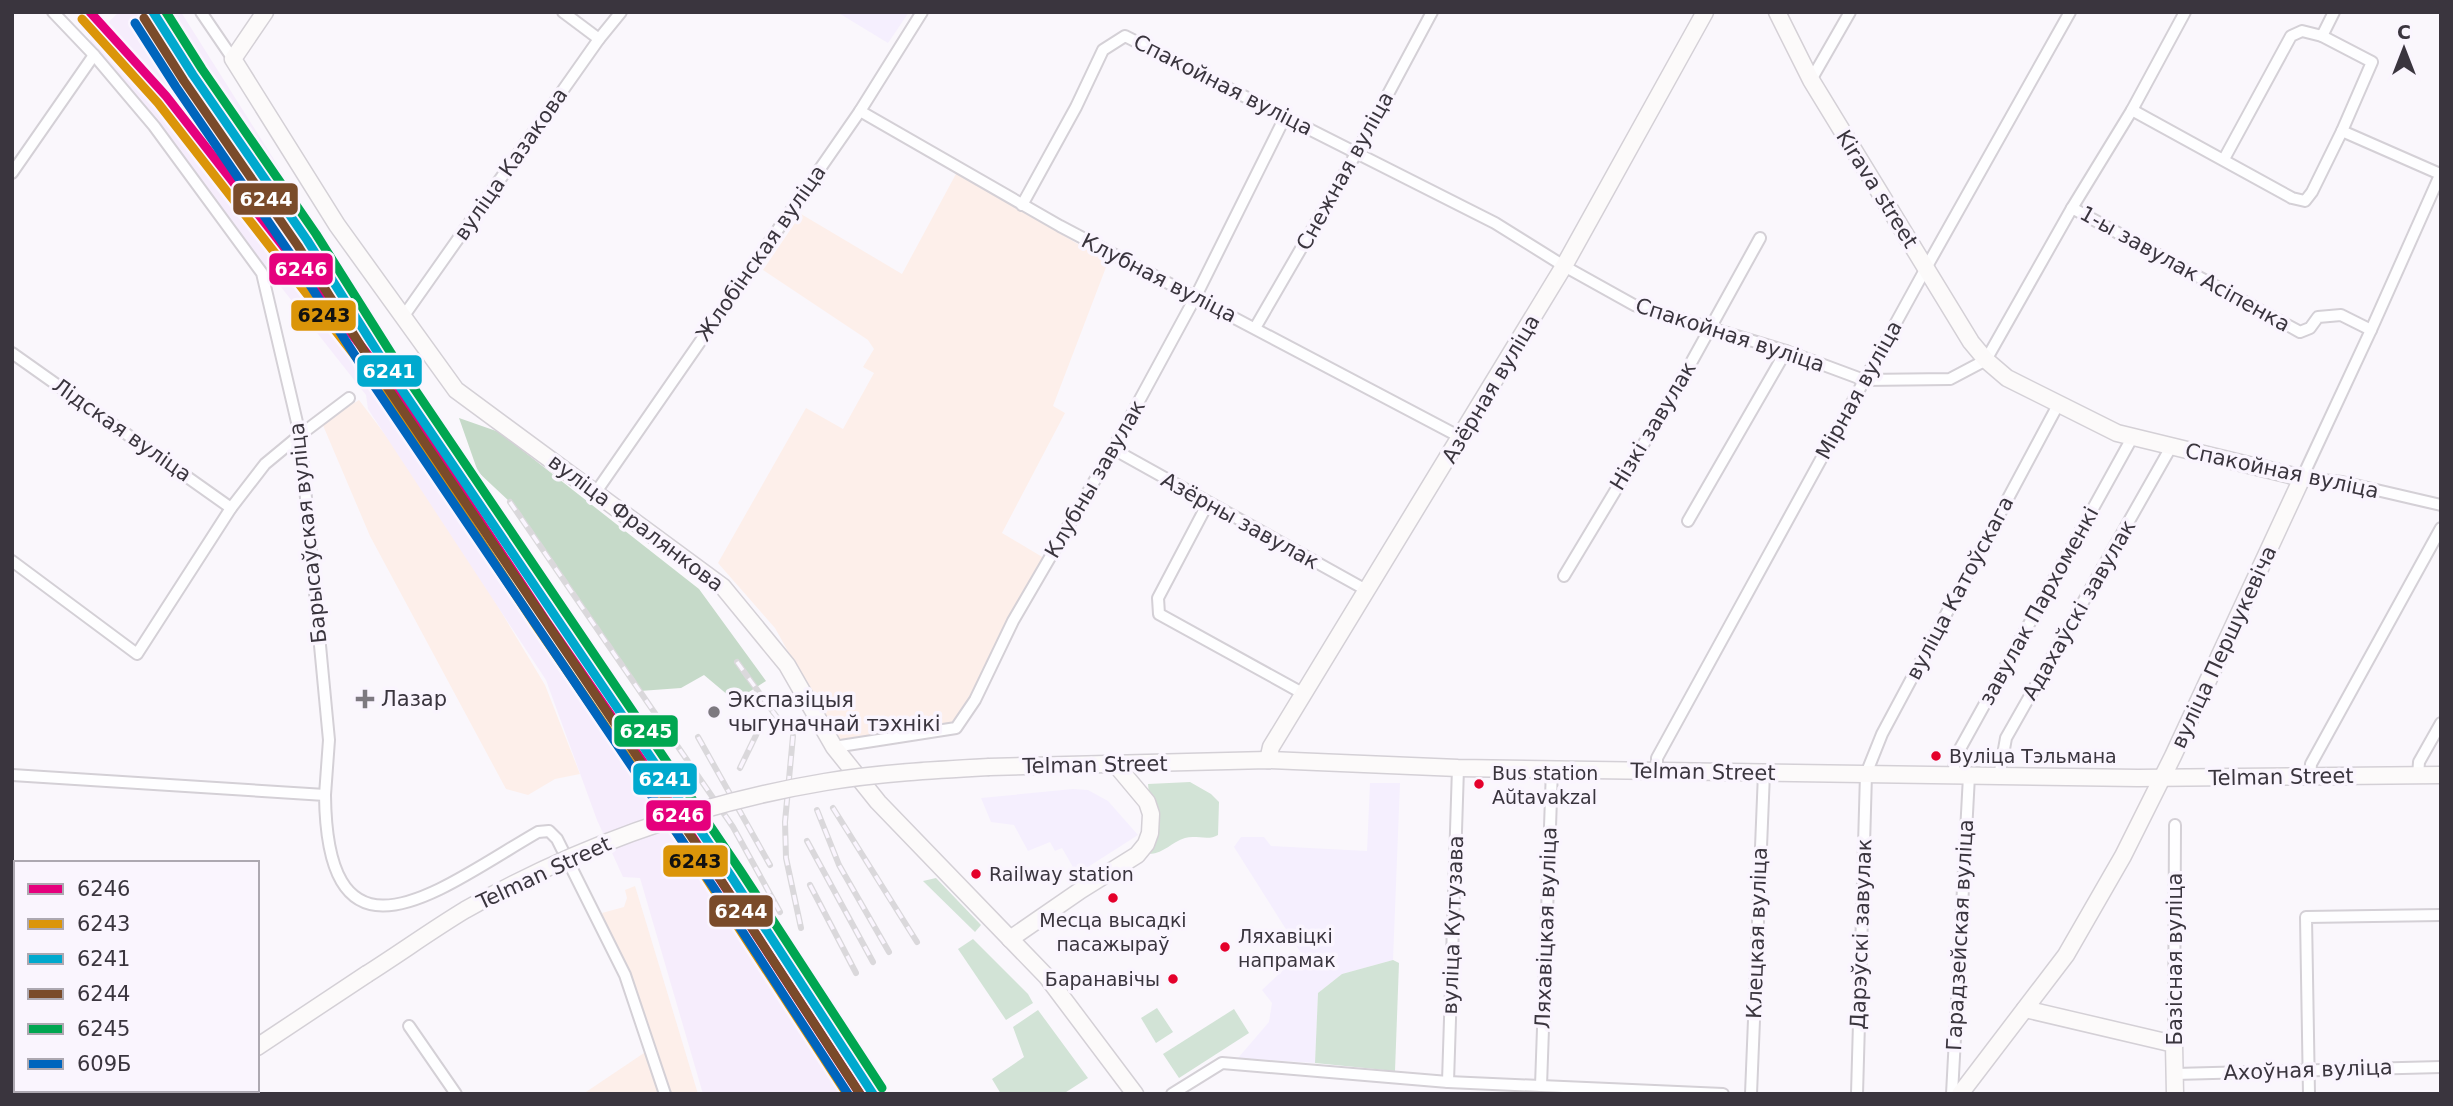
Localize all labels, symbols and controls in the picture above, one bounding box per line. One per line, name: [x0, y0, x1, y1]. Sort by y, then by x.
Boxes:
north arrow: [2369, 14, 2439, 84]
text: С: [2397, 21, 2411, 43]
street label: Спакойная вуліца: [1130, 29, 1316, 141]
street label: вуліца Казакова: [449, 83, 573, 245]
street label: Снежная вуліца: [1292, 88, 1398, 254]
street label: Kirava street: [1831, 126, 1923, 252]
street label: Жлобінская вуліца: [691, 160, 831, 346]
line badge: 6244: [232, 182, 299, 216]
text: 6244: [240, 188, 292, 210]
street label: 1-ы завулак Асіпенка: [2076, 201, 2294, 337]
street label: Клубная вуліца: [1077, 229, 1241, 327]
line badge: 6246: [268, 252, 334, 286]
text: 6246: [275, 258, 327, 280]
street label: Спакойная вуліца: [1632, 293, 1828, 377]
line badge: 6243: [290, 299, 357, 332]
text: 6243: [298, 304, 350, 326]
street label: Азёрная вуліца: [1437, 310, 1545, 468]
street label: Мірная вуліца: [1811, 317, 1907, 463]
line badge: 6241: [356, 354, 423, 388]
street label: Нізкі завулак: [1605, 357, 1701, 495]
text: 6241: [363, 360, 415, 382]
street label: Лідская вуліца: [48, 373, 196, 487]
street label: Клубны завулак: [1040, 396, 1150, 562]
street label: Барысаўская вуліца: [284, 422, 332, 644]
street label: Спакойная вуліца: [2183, 439, 2381, 503]
street label: вуліца Фралянкова: [544, 449, 728, 597]
street label: Азёрны завулак: [1157, 468, 1323, 574]
street label: вуліца Катоўскага: [1901, 492, 2019, 684]
street label: завулак Пархоменкі: [1975, 503, 2103, 709]
street label: Адахаўскі завулак: [2018, 516, 2140, 704]
street label: вуліца Першукевіча: [2166, 542, 2282, 752]
place label: Лазар: [381, 687, 447, 711]
place label: Экспазіцыя чыгуначнай тэхнікі: [728, 688, 941, 736]
marker: Лазар: [355, 689, 375, 709]
marker: Экспазіцыя чыгуначнай тэхнікі: [706, 704, 722, 720]
line badge: 6245: [613, 714, 679, 748]
text: 6245: [620, 720, 672, 742]
place label: Вуліца Тэльмана: [1949, 745, 2117, 767]
marker: Вуліца Тэльмана: [1929, 749, 1943, 763]
street label: Telman Street: [1021, 752, 1168, 778]
street label: Telman Street: [1629, 759, 1776, 785]
line badge: 6241: [632, 762, 698, 796]
place label: Bus station Aŭtavakzal: [1492, 762, 1598, 808]
street label: Telman Street: [2207, 764, 2354, 790]
text: 6241: [639, 768, 691, 790]
marker: Bus station Aŭtavakzal: [1472, 777, 1486, 791]
line badge: 6246: [645, 799, 712, 832]
text: 6246: [652, 804, 704, 826]
street label: Гарадзейская вуліца: [1942, 819, 1978, 1051]
street label: Ляхавіцкая вуліца: [1530, 826, 1562, 1030]
street label: Telman Street: [472, 831, 615, 915]
street label: вуліца Кутузава: [1438, 835, 1468, 1015]
street label: Дарэўскі завулак: [1846, 838, 1876, 1030]
line badge: 6243: [662, 844, 729, 878]
street label: Клецкая вуліца: [1742, 847, 1772, 1019]
text: 6243: [669, 850, 721, 872]
legend: [14, 861, 259, 1092]
place label: Railway station: [989, 863, 1134, 885]
marker: Railway station: [969, 867, 983, 881]
street label: Базісная вуліца: [2163, 873, 2187, 1045]
text: 6246: [77, 877, 130, 901]
marker: Месца высадкі пасажыраў: [1106, 891, 1120, 905]
line badge: 6244: [708, 894, 774, 928]
text: 6244: [715, 900, 767, 922]
place label: Месца высадкі пасажыраў: [1039, 909, 1187, 955]
text: 6243: [77, 912, 130, 936]
place label: Ляхавіцкі напрамак: [1238, 925, 1336, 971]
marker: Ляхавіцкі напрамак: [1218, 940, 1232, 954]
text: 6241: [77, 947, 130, 971]
place label: Баранавічы: [1045, 968, 1160, 990]
marker: Баранавічы: [1166, 972, 1180, 986]
text: 6244: [77, 982, 130, 1006]
text: 6245: [77, 1017, 130, 1041]
text: 609Б: [77, 1052, 132, 1076]
street label: Ахоўная вуліца: [2223, 1055, 2393, 1085]

